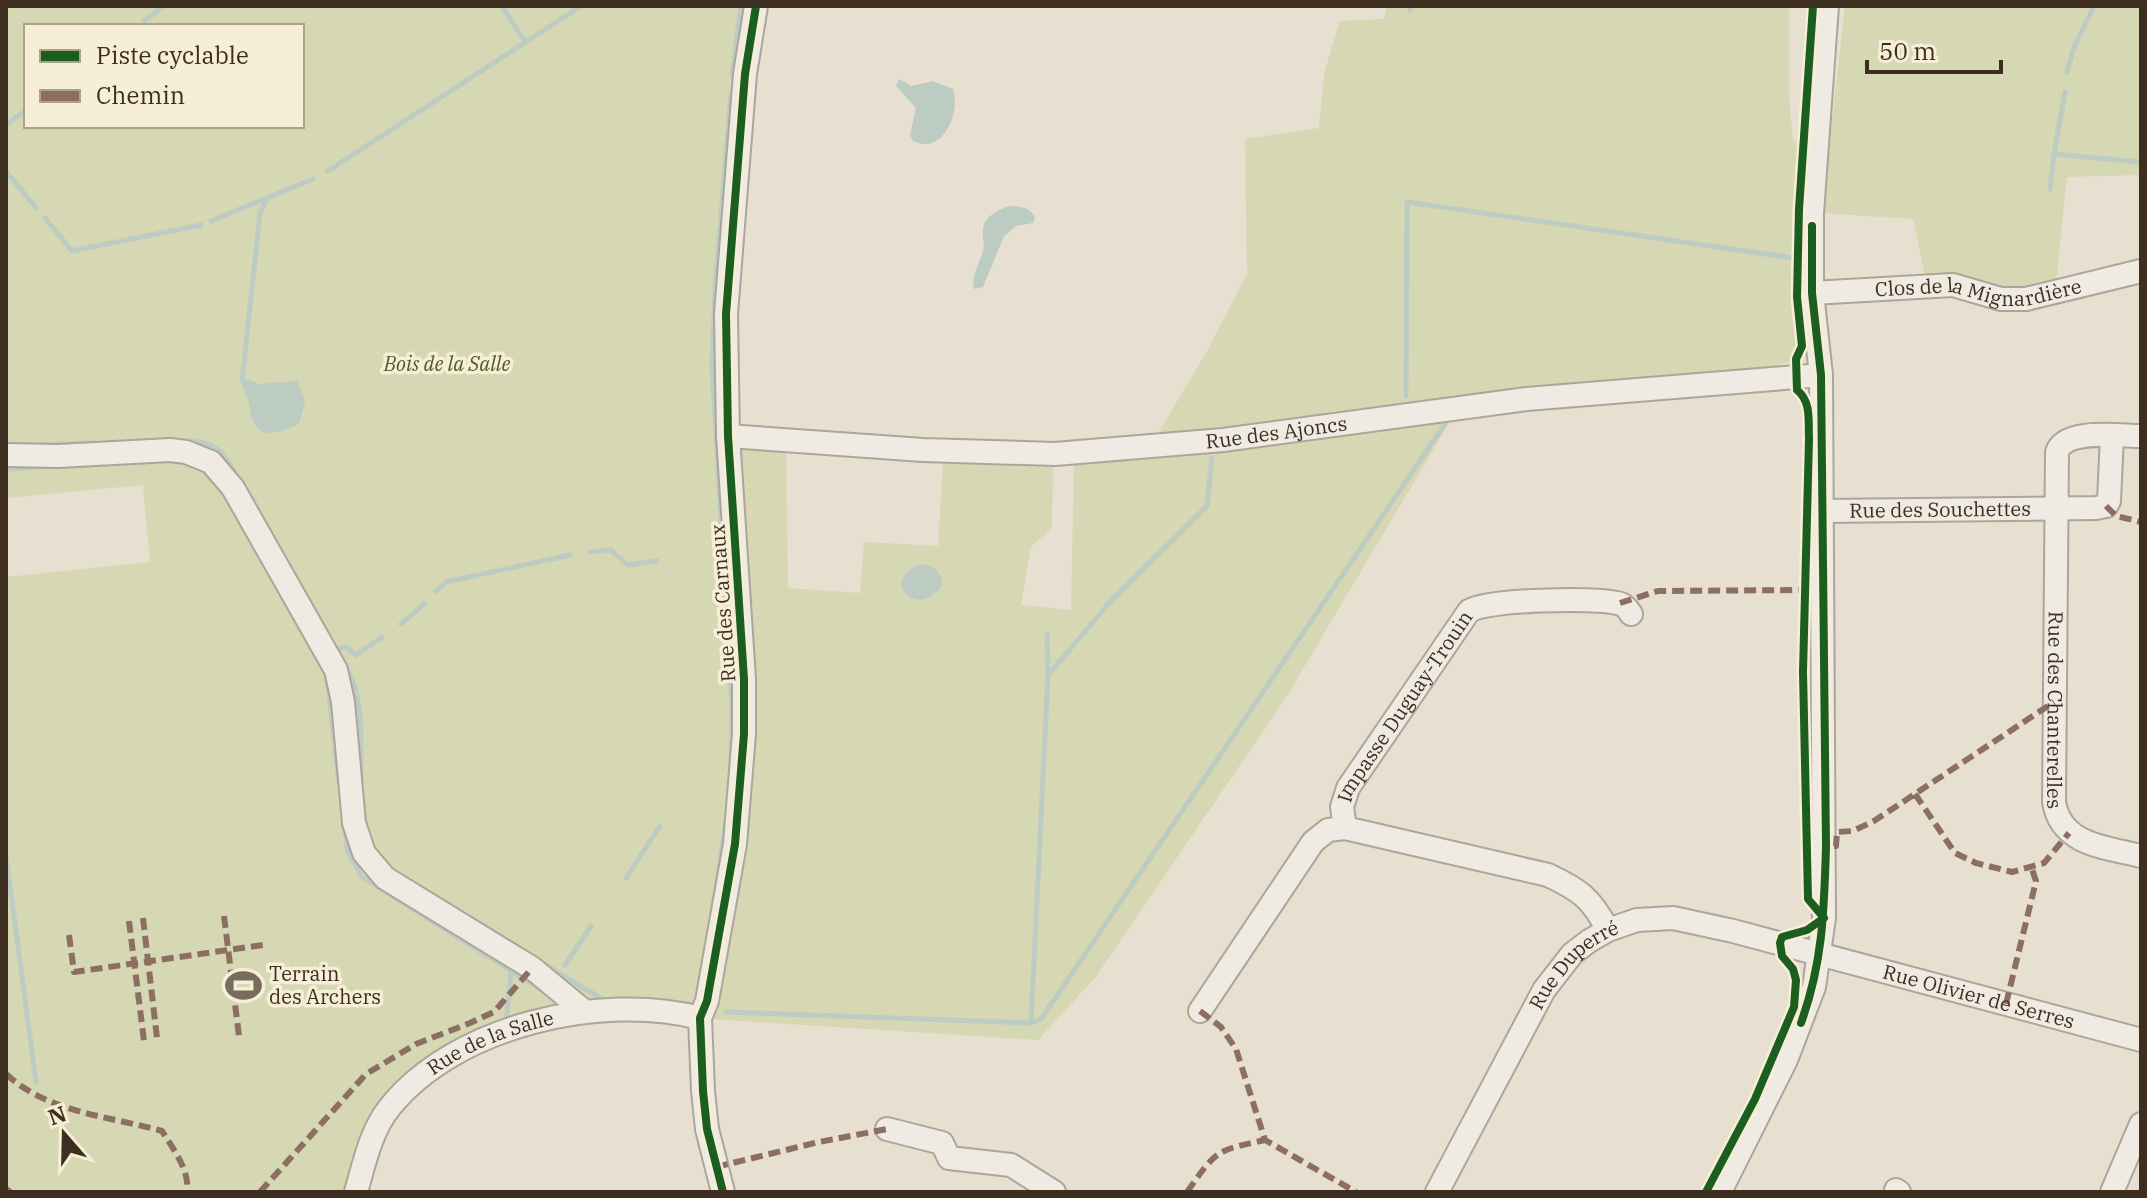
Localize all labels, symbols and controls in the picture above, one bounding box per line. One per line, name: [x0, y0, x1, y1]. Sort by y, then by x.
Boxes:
legend: [24, 24, 304, 128]
scale bar: [1867, 24, 2001, 74]
text: 50 m: [1879, 35, 1936, 67]
text: Piste cyclable: [96, 39, 249, 71]
text: Chemin: [96, 79, 185, 111]
street label: Clos de la Mignardière: [1874, 271, 2084, 312]
park label: Bois de la Salle: [383, 350, 510, 377]
street label: Rue des Ajoncs: [1205, 409, 1349, 454]
street label: Rue des Souchettes: [1849, 495, 2031, 524]
street label: Rue des Carnaux: [704, 523, 741, 683]
street label: Impasse Duguay-Trouin: [1330, 605, 1479, 805]
street label: Rue des Chanterelles: [2041, 611, 2070, 811]
street label: Rue Duperré: [1522, 913, 1622, 1014]
street label: Rue Olivier de Serres: [1880, 958, 2078, 1035]
place label: Terrain des Archers: [269, 960, 381, 1010]
sports icon: Terrain des Archers: [224, 966, 262, 1004]
street label: Rue de la Salle: [421, 1004, 556, 1081]
north arrow: [24, 1094, 104, 1174]
text: N: [44, 1098, 70, 1131]

